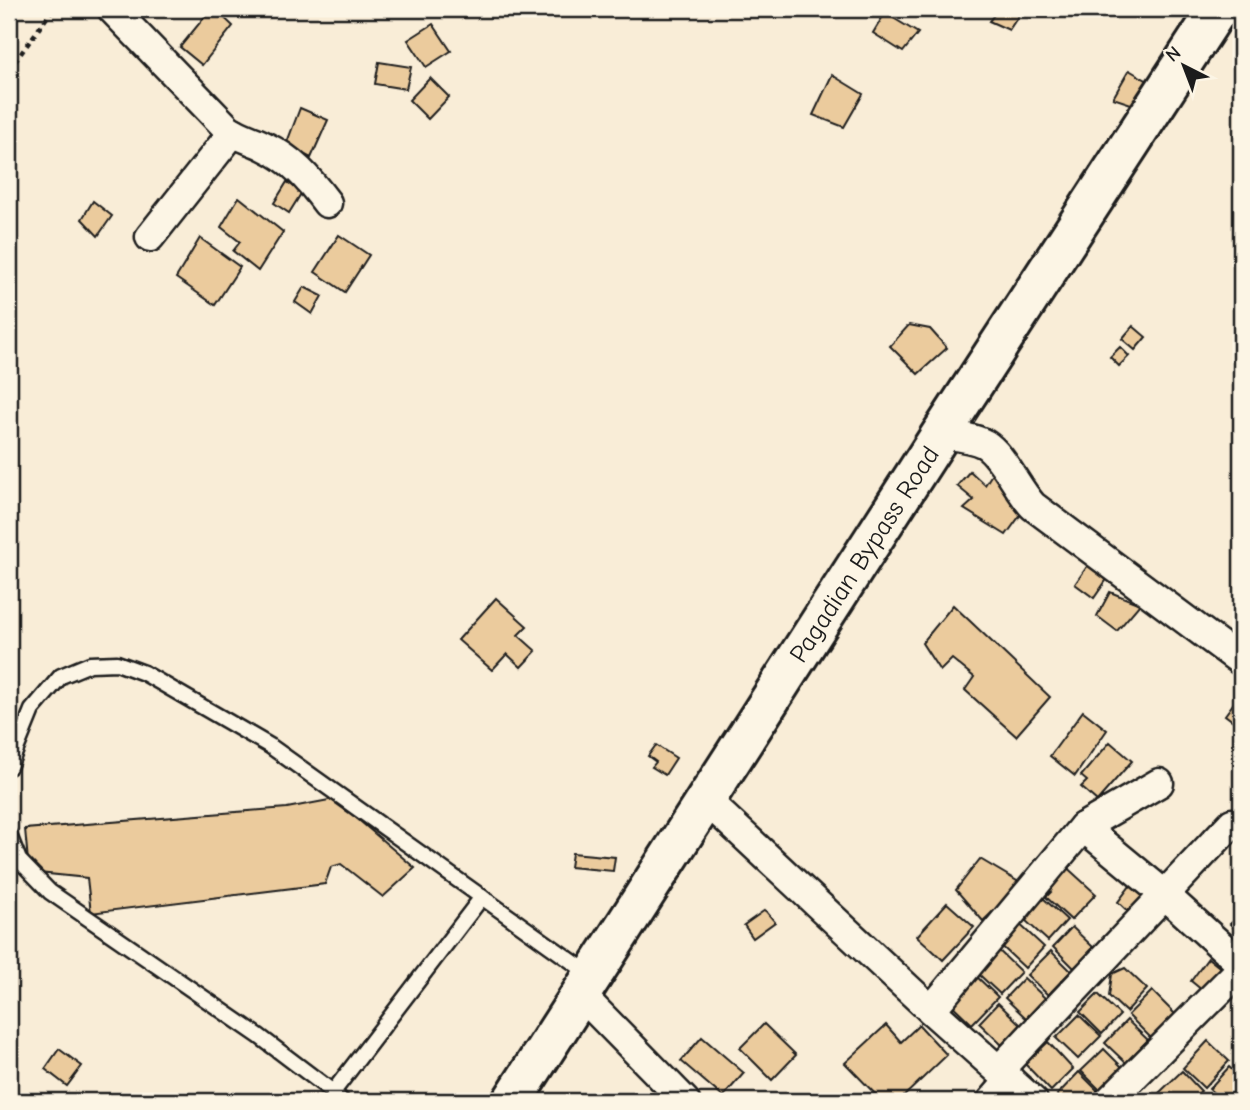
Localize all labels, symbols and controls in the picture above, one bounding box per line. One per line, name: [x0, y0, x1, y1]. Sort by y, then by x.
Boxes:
north arrow: [1148, 32, 1218, 102]
text: N: [1161, 42, 1185, 66]
street label: Pagadian Bypass Road: [784, 441, 946, 668]

